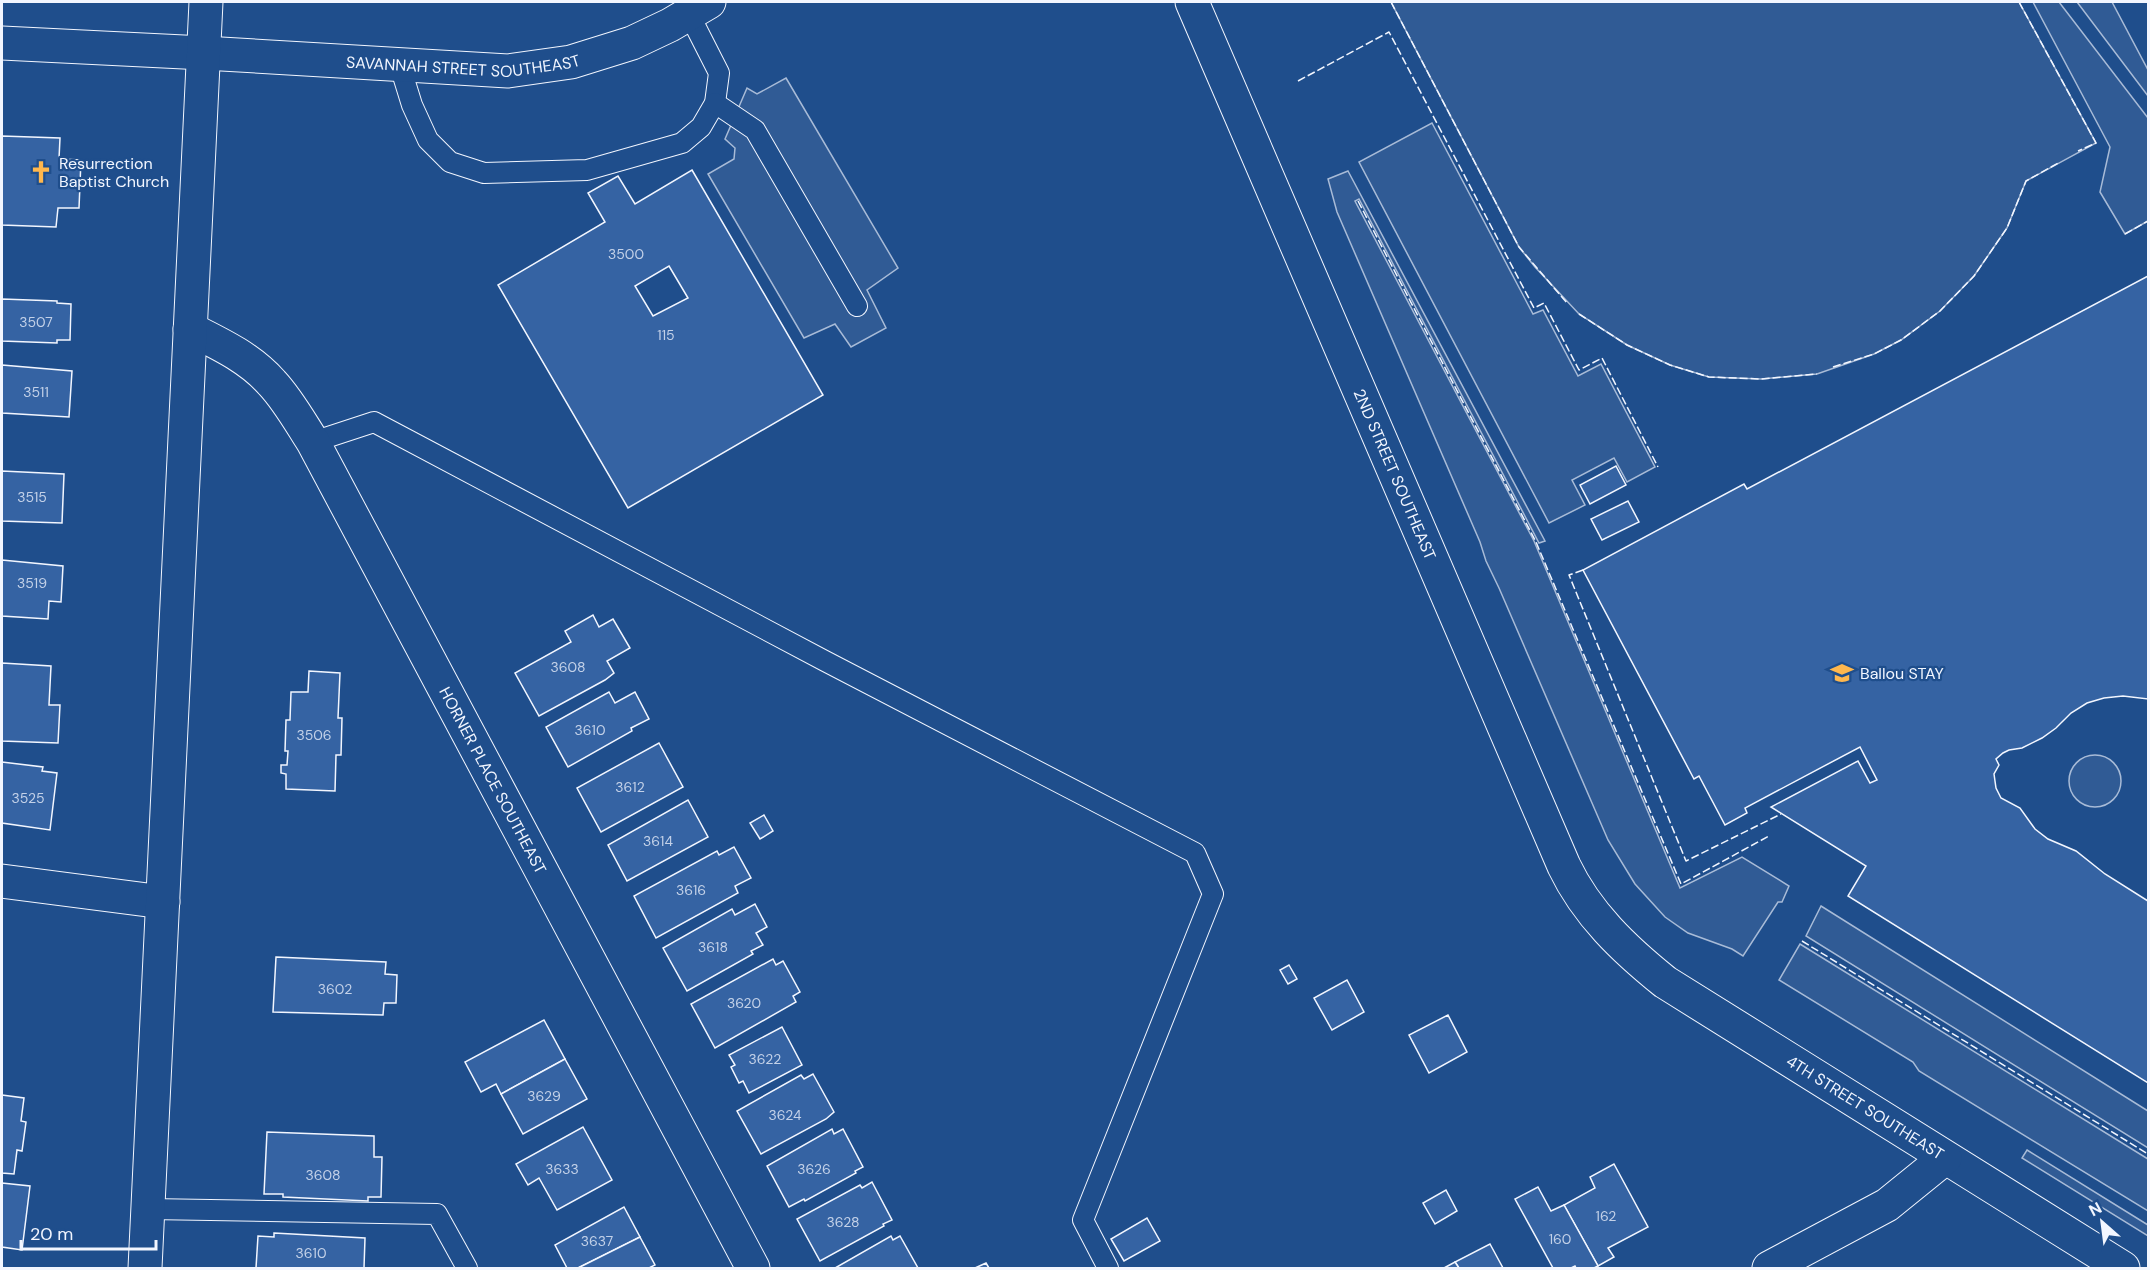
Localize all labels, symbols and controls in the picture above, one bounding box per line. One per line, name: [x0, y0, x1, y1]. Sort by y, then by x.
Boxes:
street label: SAVANNAH STREET SOUTHEAST: [346, 49, 583, 82]
place label: Resurrection Baptist Church: [59, 153, 169, 192]
church icon: Resurrection Baptist Church: [28, 159, 54, 185]
house number: 3500: [608, 245, 644, 263]
house number: 3507: [19, 313, 53, 331]
house number: 115: [657, 326, 675, 344]
house number: 3511: [23, 383, 49, 401]
street label: 2ND STREET SOUTHEAST: [1349, 385, 1441, 563]
house number: 3515: [17, 488, 47, 506]
house number: 3519: [17, 574, 47, 592]
house number: 3608: [550, 658, 586, 676]
school or university icon: Ballou STAY: [1829, 660, 1855, 686]
place label: Ballou STAY: [1860, 663, 1944, 684]
street label: HORNER PLACE SOUTHEAST: [435, 683, 552, 877]
house number: 3610: [574, 721, 606, 739]
house number: 3506: [296, 726, 332, 744]
house number: 3612: [615, 778, 645, 796]
house number: 3525: [11, 789, 45, 807]
house number: 3614: [643, 832, 673, 850]
house number: 3616: [676, 881, 706, 899]
house number: 3618: [698, 938, 728, 956]
house number: 3602: [318, 980, 352, 998]
house number: 3620: [727, 994, 761, 1012]
house number: 3622: [749, 1050, 781, 1068]
street label: 4TH STREET SOUTHEAST: [1783, 1050, 1948, 1164]
house number: 3629: [527, 1087, 561, 1105]
house number: 3624: [768, 1106, 802, 1124]
house number: 3633: [545, 1160, 579, 1178]
house number: 3626: [797, 1160, 831, 1178]
house number: 3608: [305, 1166, 341, 1184]
north arrow: [2072, 1192, 2132, 1252]
text: N: [2085, 1197, 2105, 1221]
house number: 162: [1596, 1207, 1616, 1225]
scale bar: [21, 1213, 156, 1251]
house number: 3628: [826, 1213, 860, 1231]
text: 20 m: [30, 1222, 73, 1246]
house number: 160: [1549, 1230, 1571, 1248]
house number: 3637: [581, 1232, 613, 1250]
house number: 3610: [295, 1244, 327, 1262]

